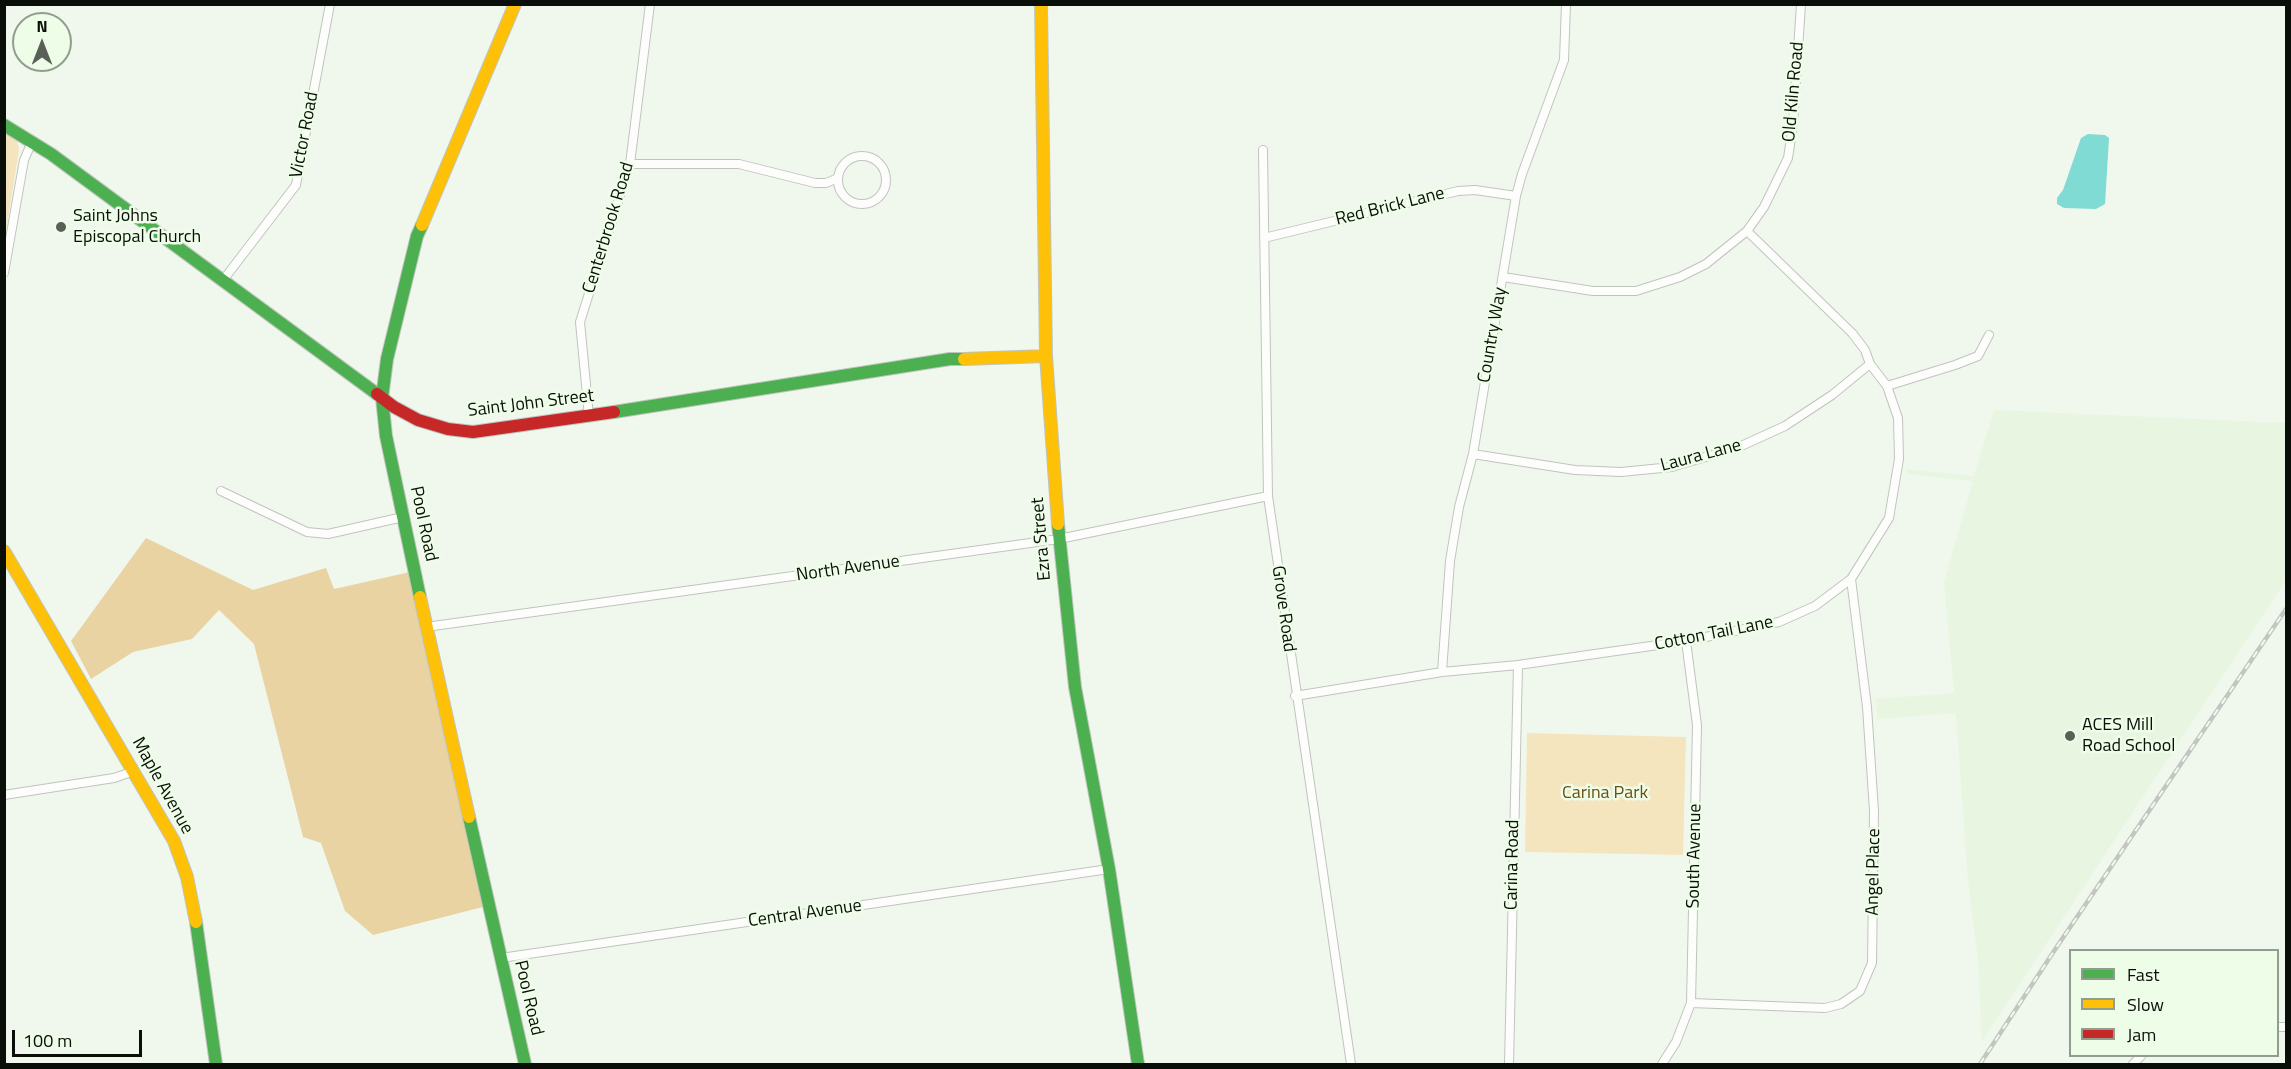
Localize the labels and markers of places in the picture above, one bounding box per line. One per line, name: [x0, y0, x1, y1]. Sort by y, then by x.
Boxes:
place label: Saint Johns Episcopal Church: [73, 206, 201, 248]
marker: Saint Johns Episcopal Church: [54, 220, 68, 234]
place label: ACES Mill Road School: [2082, 715, 2175, 758]
marker: ACES Mill Road School: [2063, 729, 2077, 743]

